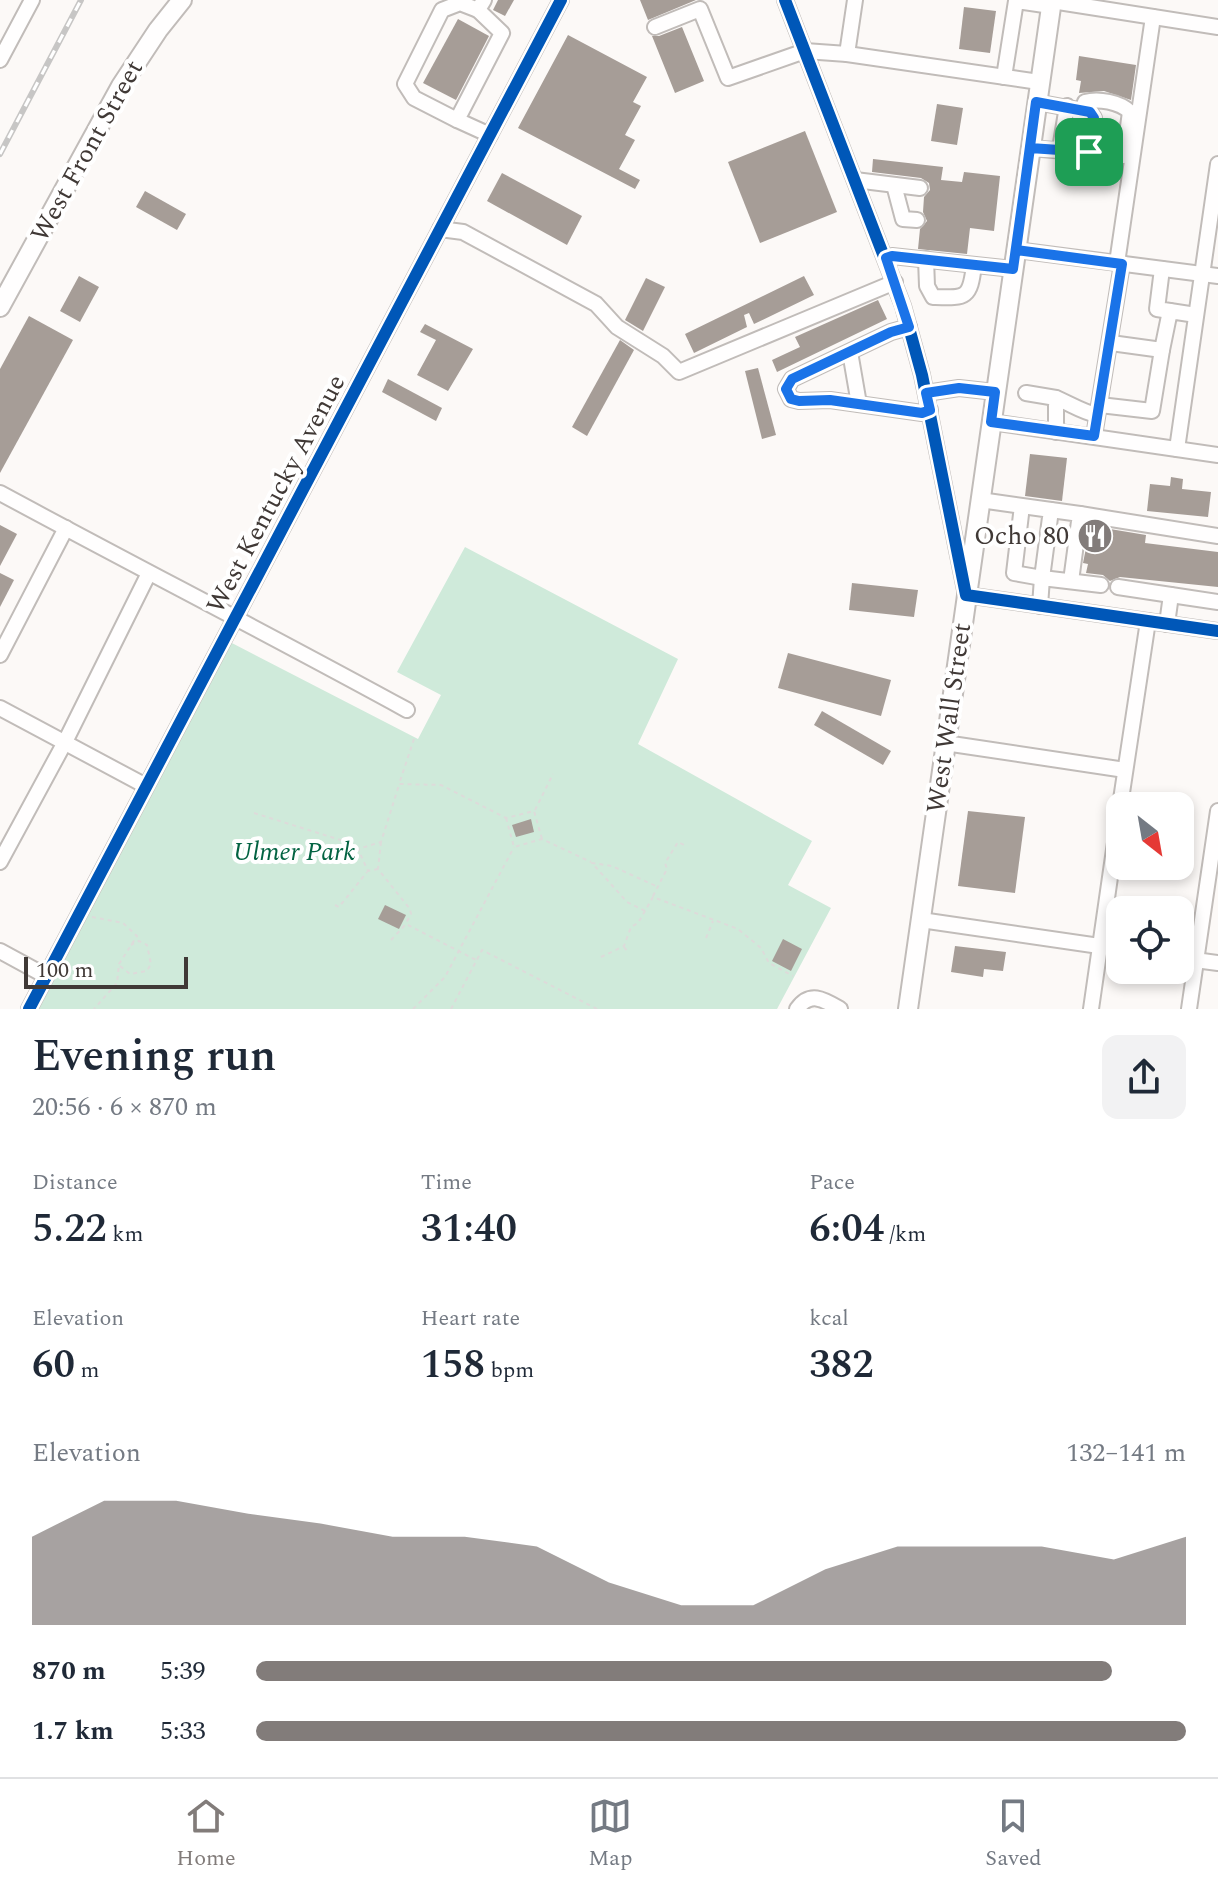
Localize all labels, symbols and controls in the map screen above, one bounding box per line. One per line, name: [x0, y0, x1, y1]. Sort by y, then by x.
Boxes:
street label: West Front Street: [20, 53, 154, 249]
pin: [1055, 118, 1123, 186]
icon: arrive: [1067, 130, 1111, 174]
street label: West Kentucky Avenue: [196, 367, 356, 621]
place label: Ocho 80: [974, 516, 1069, 556]
restaurant icon: Ocho 80: [1076, 517, 1114, 555]
street label: West Wall Street: [916, 620, 982, 816]
north arrow: [1106, 792, 1194, 880]
map controls: [1106, 792, 1194, 984]
park label: Ulmer Park: [233, 832, 355, 872]
button: locate: [1106, 896, 1194, 984]
scale bar: [24, 953, 188, 989]
text: 100 m: [36, 954, 93, 987]
text: Evening run: [32, 1023, 276, 1090]
button: share: [1102, 1035, 1186, 1119]
text: 20:56 · 6 × 870 m: [32, 1087, 217, 1127]
text: Distance: [32, 1166, 118, 1199]
text: Time: [421, 1166, 472, 1199]
text: Pace: [809, 1166, 855, 1199]
text: 5.22: [32, 1199, 107, 1260]
text: 31:40: [421, 1199, 517, 1260]
text: 6:04: [809, 1199, 884, 1260]
text: km: [107, 1218, 143, 1251]
text: /km: [884, 1218, 926, 1251]
text: Elevation: [32, 1302, 124, 1335]
text: Heart rate: [421, 1302, 520, 1335]
text: kcal: [809, 1302, 849, 1335]
text: 60: [32, 1335, 75, 1396]
text: 158: [421, 1335, 485, 1396]
text: 382: [809, 1335, 874, 1396]
text: m: [75, 1354, 99, 1387]
text: bpm: [485, 1354, 534, 1387]
text: Elevation: [32, 1433, 141, 1473]
text: 132–141 m: [1066, 1433, 1186, 1473]
text: 870 m: [32, 1651, 106, 1691]
text: 5:39: [160, 1651, 206, 1691]
text: 1.7 km: [32, 1711, 114, 1751]
text: 5:33: [160, 1711, 206, 1751]
tab: Home: [176, 1794, 236, 1875]
tab: Map: [588, 1794, 633, 1875]
tab: Saved: [985, 1794, 1042, 1875]

